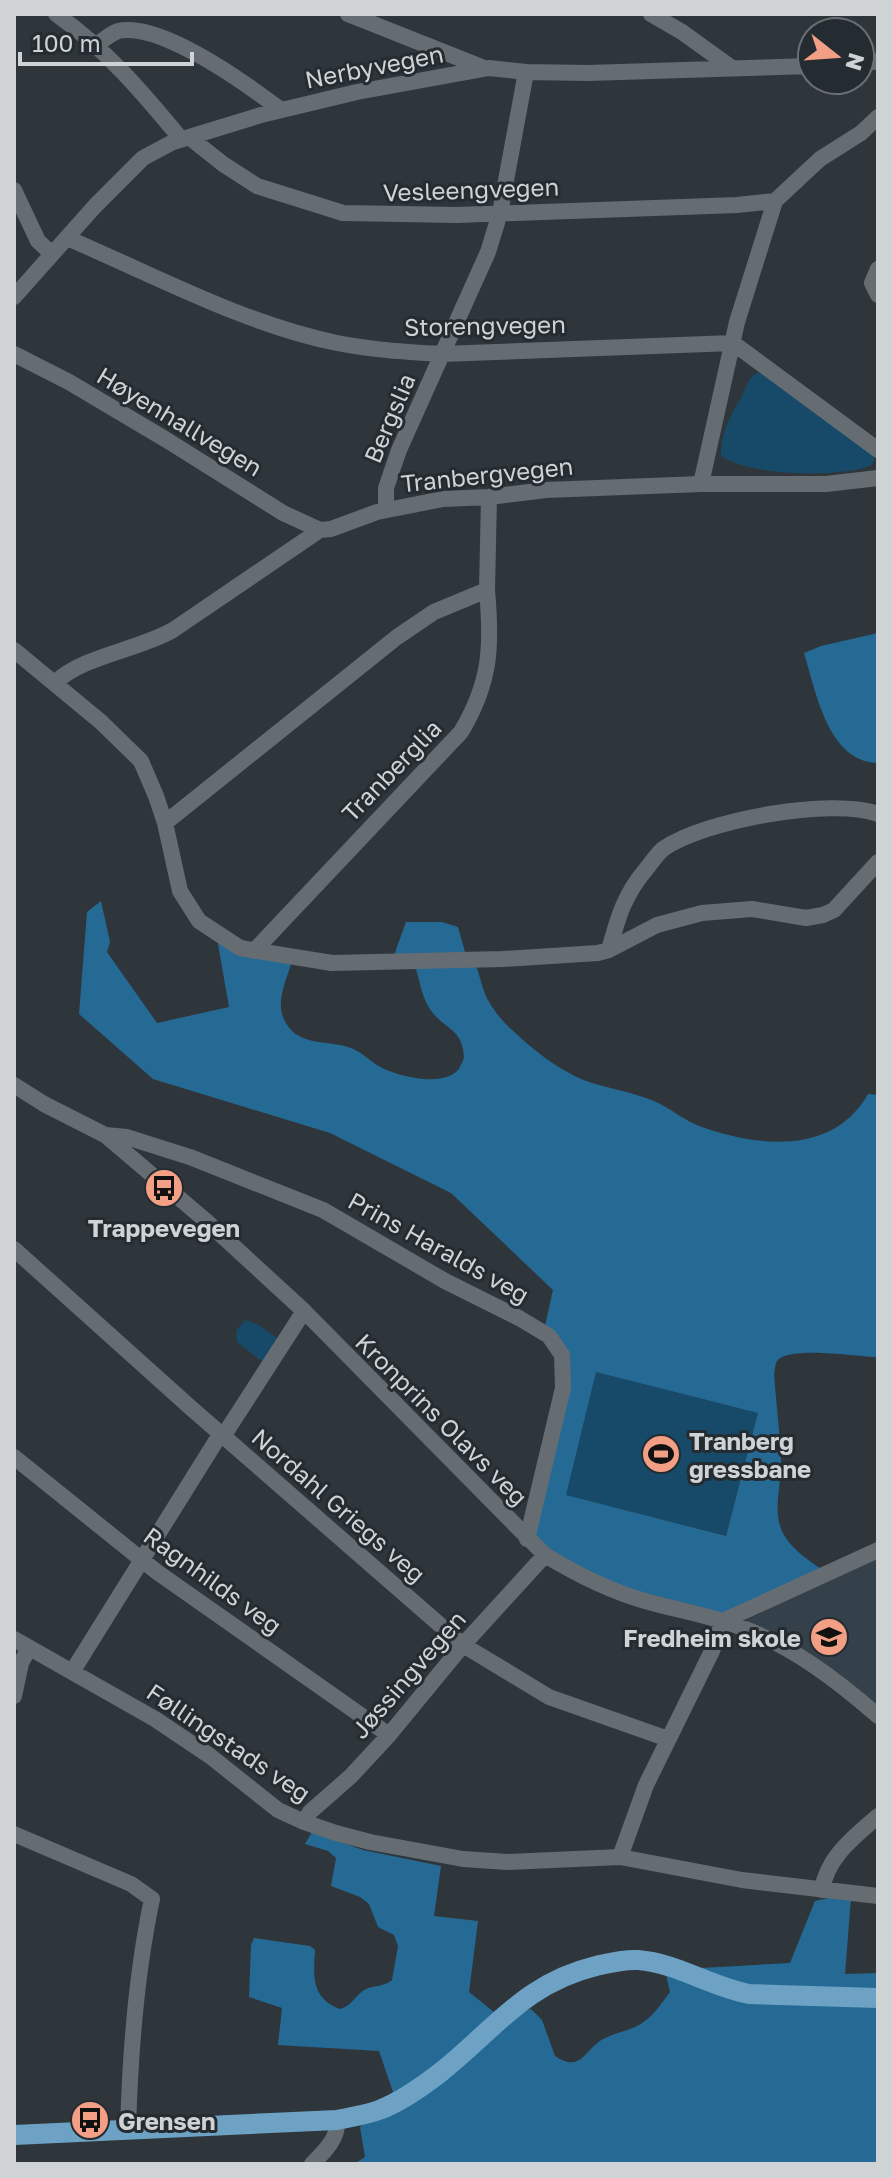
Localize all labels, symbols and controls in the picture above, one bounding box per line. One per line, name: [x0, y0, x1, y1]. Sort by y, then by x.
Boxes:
scale bar: [20, 16, 192, 66]
north arrow: [796, 16, 876, 96]
text: 100 m: [32, 28, 101, 57]
street label: Nerbyvegen: [302, 38, 446, 94]
text: N: [840, 50, 871, 74]
street label: Vesleengvegen: [382, 171, 560, 207]
street label: Storengvegen: [404, 309, 566, 341]
street label: Høyenhallvegen: [92, 360, 268, 482]
street label: Bergslia: [357, 369, 421, 467]
street label: Tranbergvegen: [399, 451, 575, 497]
street label: Tranberglia: [335, 713, 447, 827]
bus stop icon: Trappevegen: [143, 1167, 185, 1209]
street label: Prins Haralds veg: [344, 1185, 534, 1309]
place label: Trappevegen: [88, 1213, 240, 1242]
street label: Kronprins Olavs veg: [350, 1327, 534, 1511]
street label: Nordahl Griegs veg: [246, 1422, 432, 1588]
place label: Tranberg gressbane: [689, 1426, 811, 1483]
sports icon: Tranberg gressbane: [640, 1433, 682, 1475]
street label: Ragnhilds veg: [139, 1520, 287, 1640]
street label: Jøssingvegen: [345, 1604, 471, 1744]
school or university icon: Fredheim skole: [808, 1616, 850, 1658]
place label: Fredheim skole: [623, 1623, 801, 1652]
street label: Føllingstads veg: [142, 1677, 316, 1807]
bus stop icon: Grensen: [69, 2099, 111, 2141]
place label: Grensen: [118, 2106, 215, 2135]

